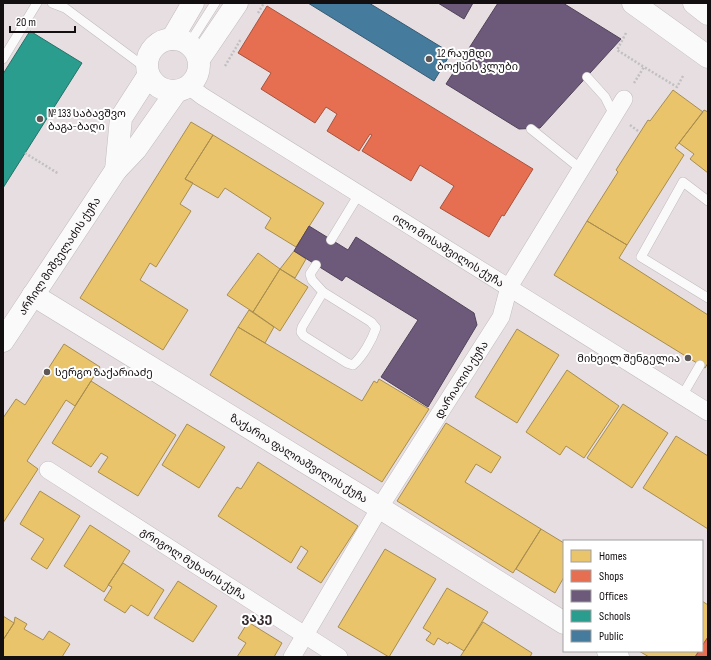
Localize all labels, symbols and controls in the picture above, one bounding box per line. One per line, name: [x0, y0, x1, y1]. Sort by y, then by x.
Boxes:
scale bar: [10, 8, 75, 34]
text: 20 m: [16, 15, 36, 30]
place label: 12 რაუმდი ბოქსის კლუბი: [437, 47, 518, 73]
marker: 12 რაუმდი ბოქსის კლუბი: [424, 54, 434, 64]
place label: № 133 საბავშვო ბაგა-ბაღი: [48, 107, 126, 133]
marker: № 133 საბავშვო ბაგა-ბაღი: [35, 114, 45, 124]
street label: არჩილ მიშველაძის ქუჩა: [16, 195, 103, 318]
street label: ილო მოსაშვილის ქუჩა: [390, 211, 506, 290]
street label: დარიალის ქუჩა: [432, 339, 491, 421]
place label: მიხეილ შენგელია: [577, 352, 680, 365]
marker: მიხეილ შენგელია: [683, 353, 693, 363]
place label: სერგო ზაქარიაძე: [55, 366, 153, 379]
marker: სერგო ზაქარიაძე: [42, 367, 52, 377]
street label: ზაქარია ფალიაშვილის ქუჩა: [227, 411, 370, 506]
street label: გრიგოლ მუხაძის ქუჩა: [138, 525, 249, 603]
legend: [563, 540, 703, 652]
text: Homes: [599, 549, 627, 564]
text: Shops: [599, 569, 624, 584]
text: Offices: [599, 589, 628, 604]
text: Schools: [599, 609, 631, 624]
district label: ვაკე: [242, 610, 272, 626]
text: Public: [599, 629, 624, 644]

